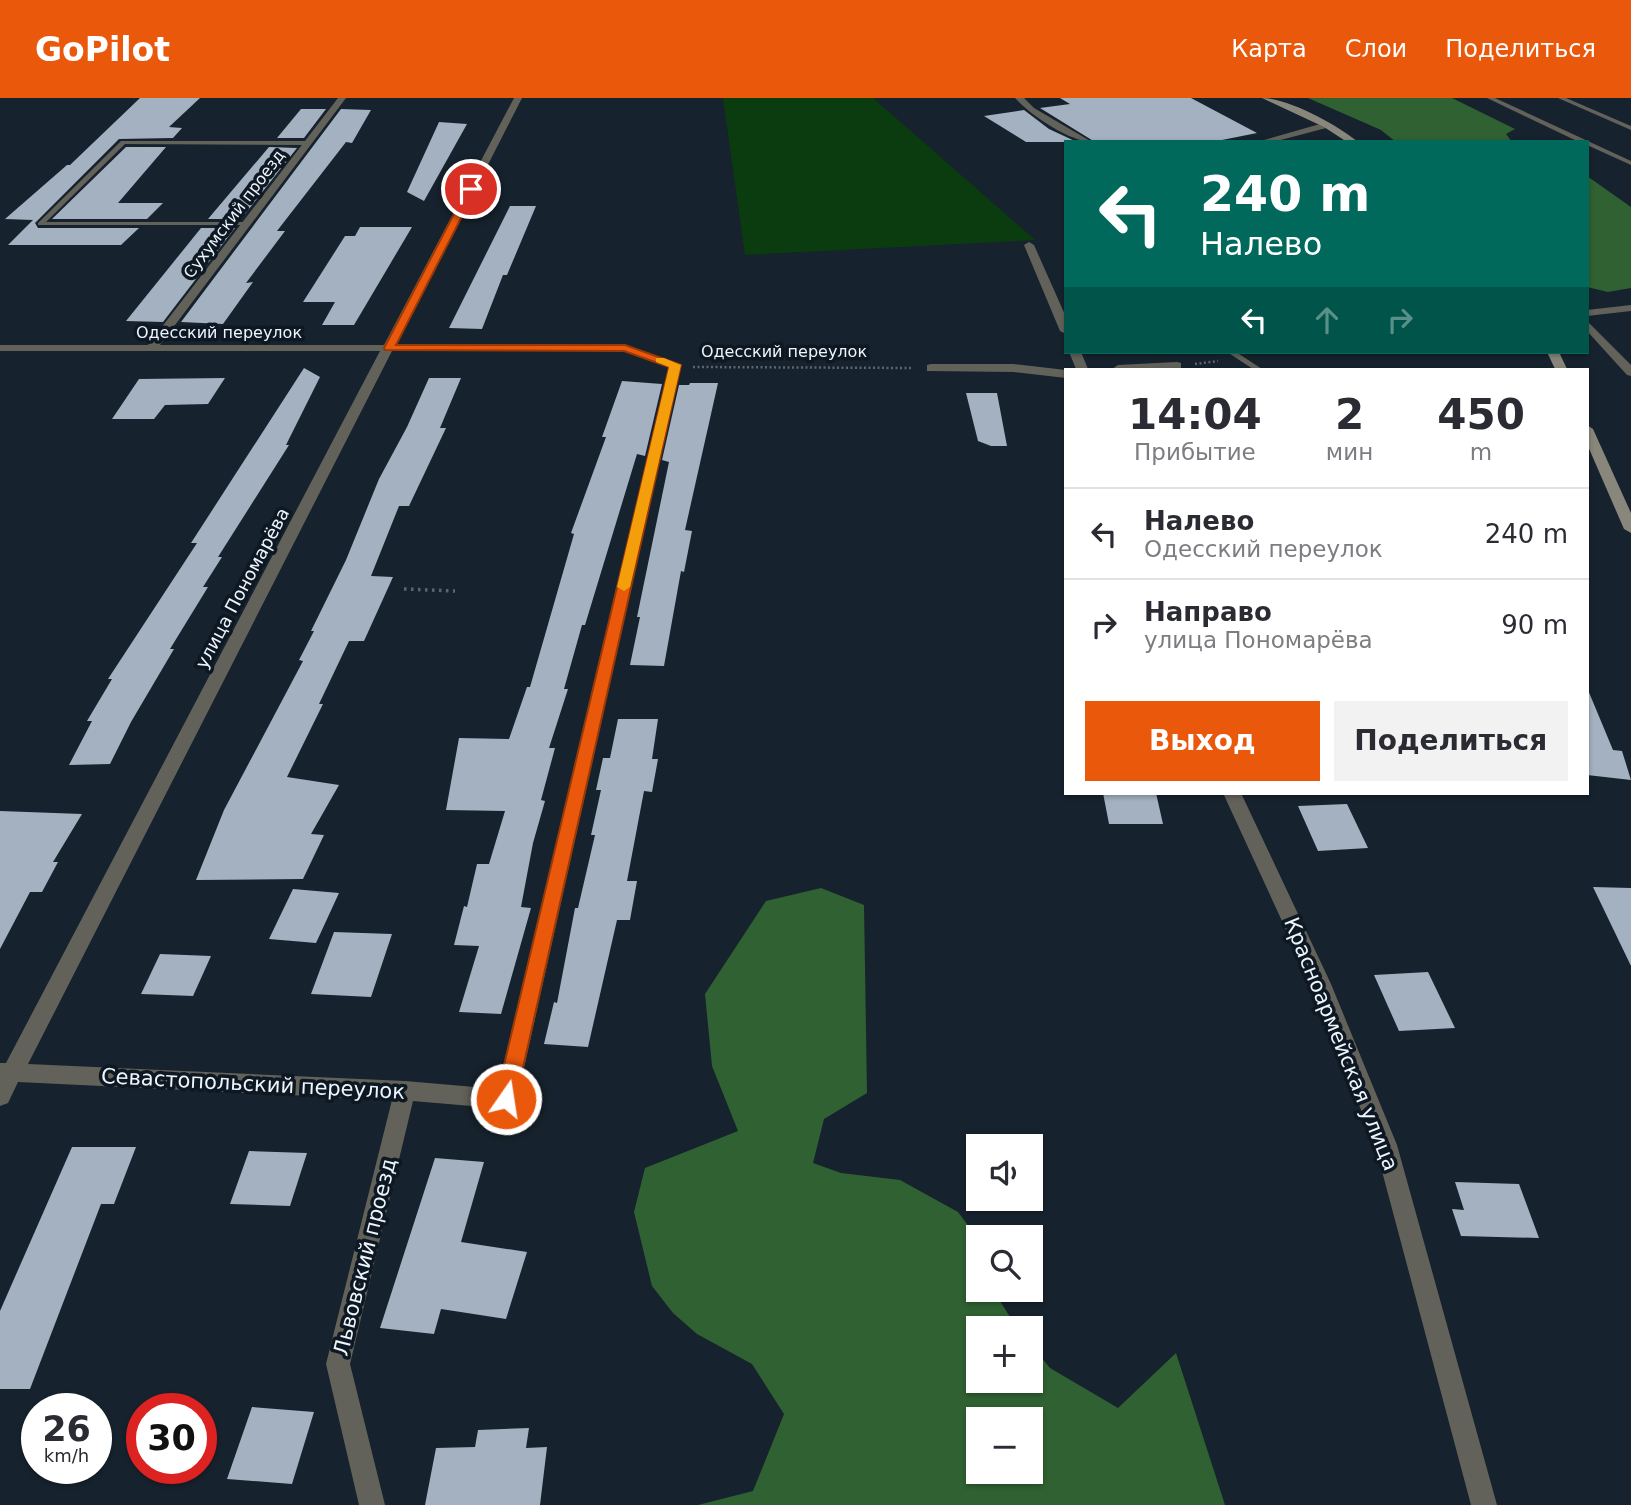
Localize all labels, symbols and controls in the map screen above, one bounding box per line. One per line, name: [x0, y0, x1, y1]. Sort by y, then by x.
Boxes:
text: GoPilot: [35, 30, 170, 69]
text: Карта: [1231, 35, 1307, 63]
text: Слои: [1345, 35, 1407, 63]
text: Поделиться: [1445, 35, 1596, 63]
street label: Сухумский проезд: [180, 146, 288, 282]
pin: [441, 159, 501, 219]
text: 240 m: [1200, 166, 1370, 223]
icon: left: [1085, 168, 1176, 259]
icon: arrive: [452, 170, 490, 208]
text: Налево: [1200, 225, 1322, 263]
icon: left: [1235, 301, 1273, 339]
icon: ahead: [1308, 301, 1346, 339]
icon: right: [1381, 301, 1419, 339]
street label: Одесский переулок: [136, 323, 302, 342]
street label: Одесский переулок: [701, 342, 867, 361]
text: 14:04: [1128, 390, 1262, 439]
text: 2: [1335, 390, 1364, 439]
text: 450: [1437, 390, 1525, 439]
text: Прибытие: [1134, 439, 1256, 465]
text: мин: [1326, 439, 1373, 465]
text: m: [1470, 439, 1492, 465]
street label: улица Пономарёва: [191, 504, 293, 672]
text: Налево: [1144, 506, 1254, 536]
icon: left: [1085, 515, 1123, 553]
text: 240 m: [1485, 519, 1568, 549]
text: Одесский переулок: [1144, 536, 1383, 562]
text: Направо: [1144, 597, 1272, 627]
icon: right: [1085, 606, 1123, 644]
text: 90 m: [1501, 610, 1568, 640]
text: улица Пономарёва: [1144, 627, 1373, 653]
button: Выход: [1085, 701, 1320, 781]
button: Поделиться: [1334, 701, 1568, 781]
street label: Красноармейская улица: [1279, 914, 1403, 1174]
position arrow: [469, 1062, 543, 1136]
street label: Севастопольский переулок: [100, 1064, 406, 1104]
map controls: [966, 1134, 1043, 1484]
button: sound: [966, 1134, 1043, 1211]
street label: Львовский проезд: [329, 1156, 401, 1358]
button: search: [966, 1225, 1043, 1302]
button: +: [966, 1316, 1043, 1393]
speed limit sign: 30: [126, 1393, 217, 1484]
button: −: [966, 1407, 1043, 1484]
text: 26: [42, 1409, 91, 1449]
text: km/h: [44, 1445, 89, 1466]

